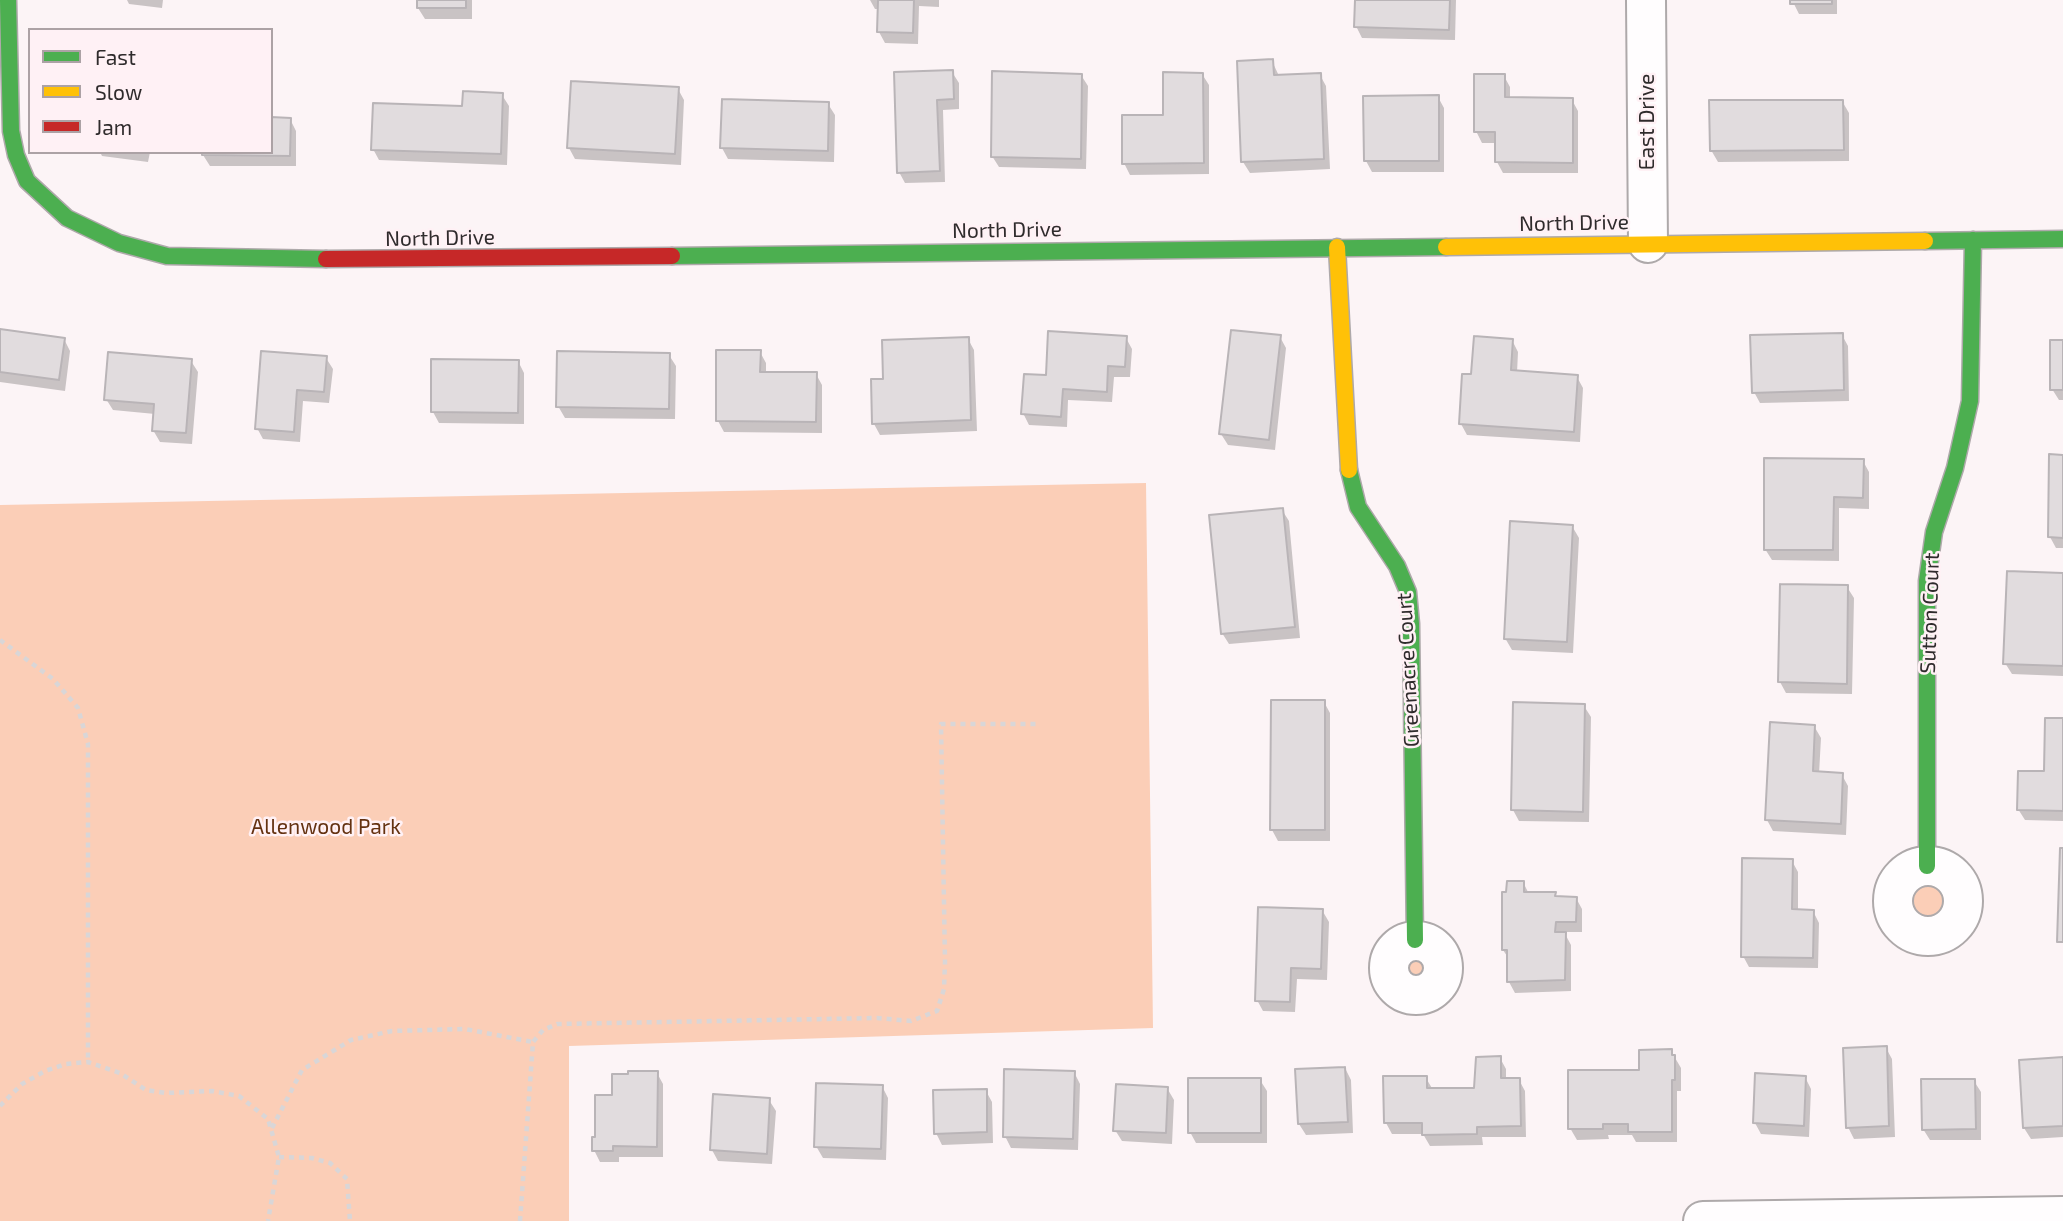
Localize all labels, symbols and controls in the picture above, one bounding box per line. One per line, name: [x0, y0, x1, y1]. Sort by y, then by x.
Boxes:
legend: [28, 28, 273, 154]
text: Fast: [95, 44, 136, 69]
street label: East Drive: [1634, 74, 1660, 170]
text: Slow: [95, 79, 142, 104]
text: Jam: [95, 114, 132, 139]
street label: North Drive: [1519, 209, 1629, 237]
street label: North Drive: [952, 216, 1062, 244]
street label: North Drive: [385, 224, 495, 252]
street label: Sutton Court: [1915, 552, 1945, 674]
street label: Greenacre Court: [1391, 592, 1425, 748]
park label: Allenwood Park: [251, 814, 401, 840]

